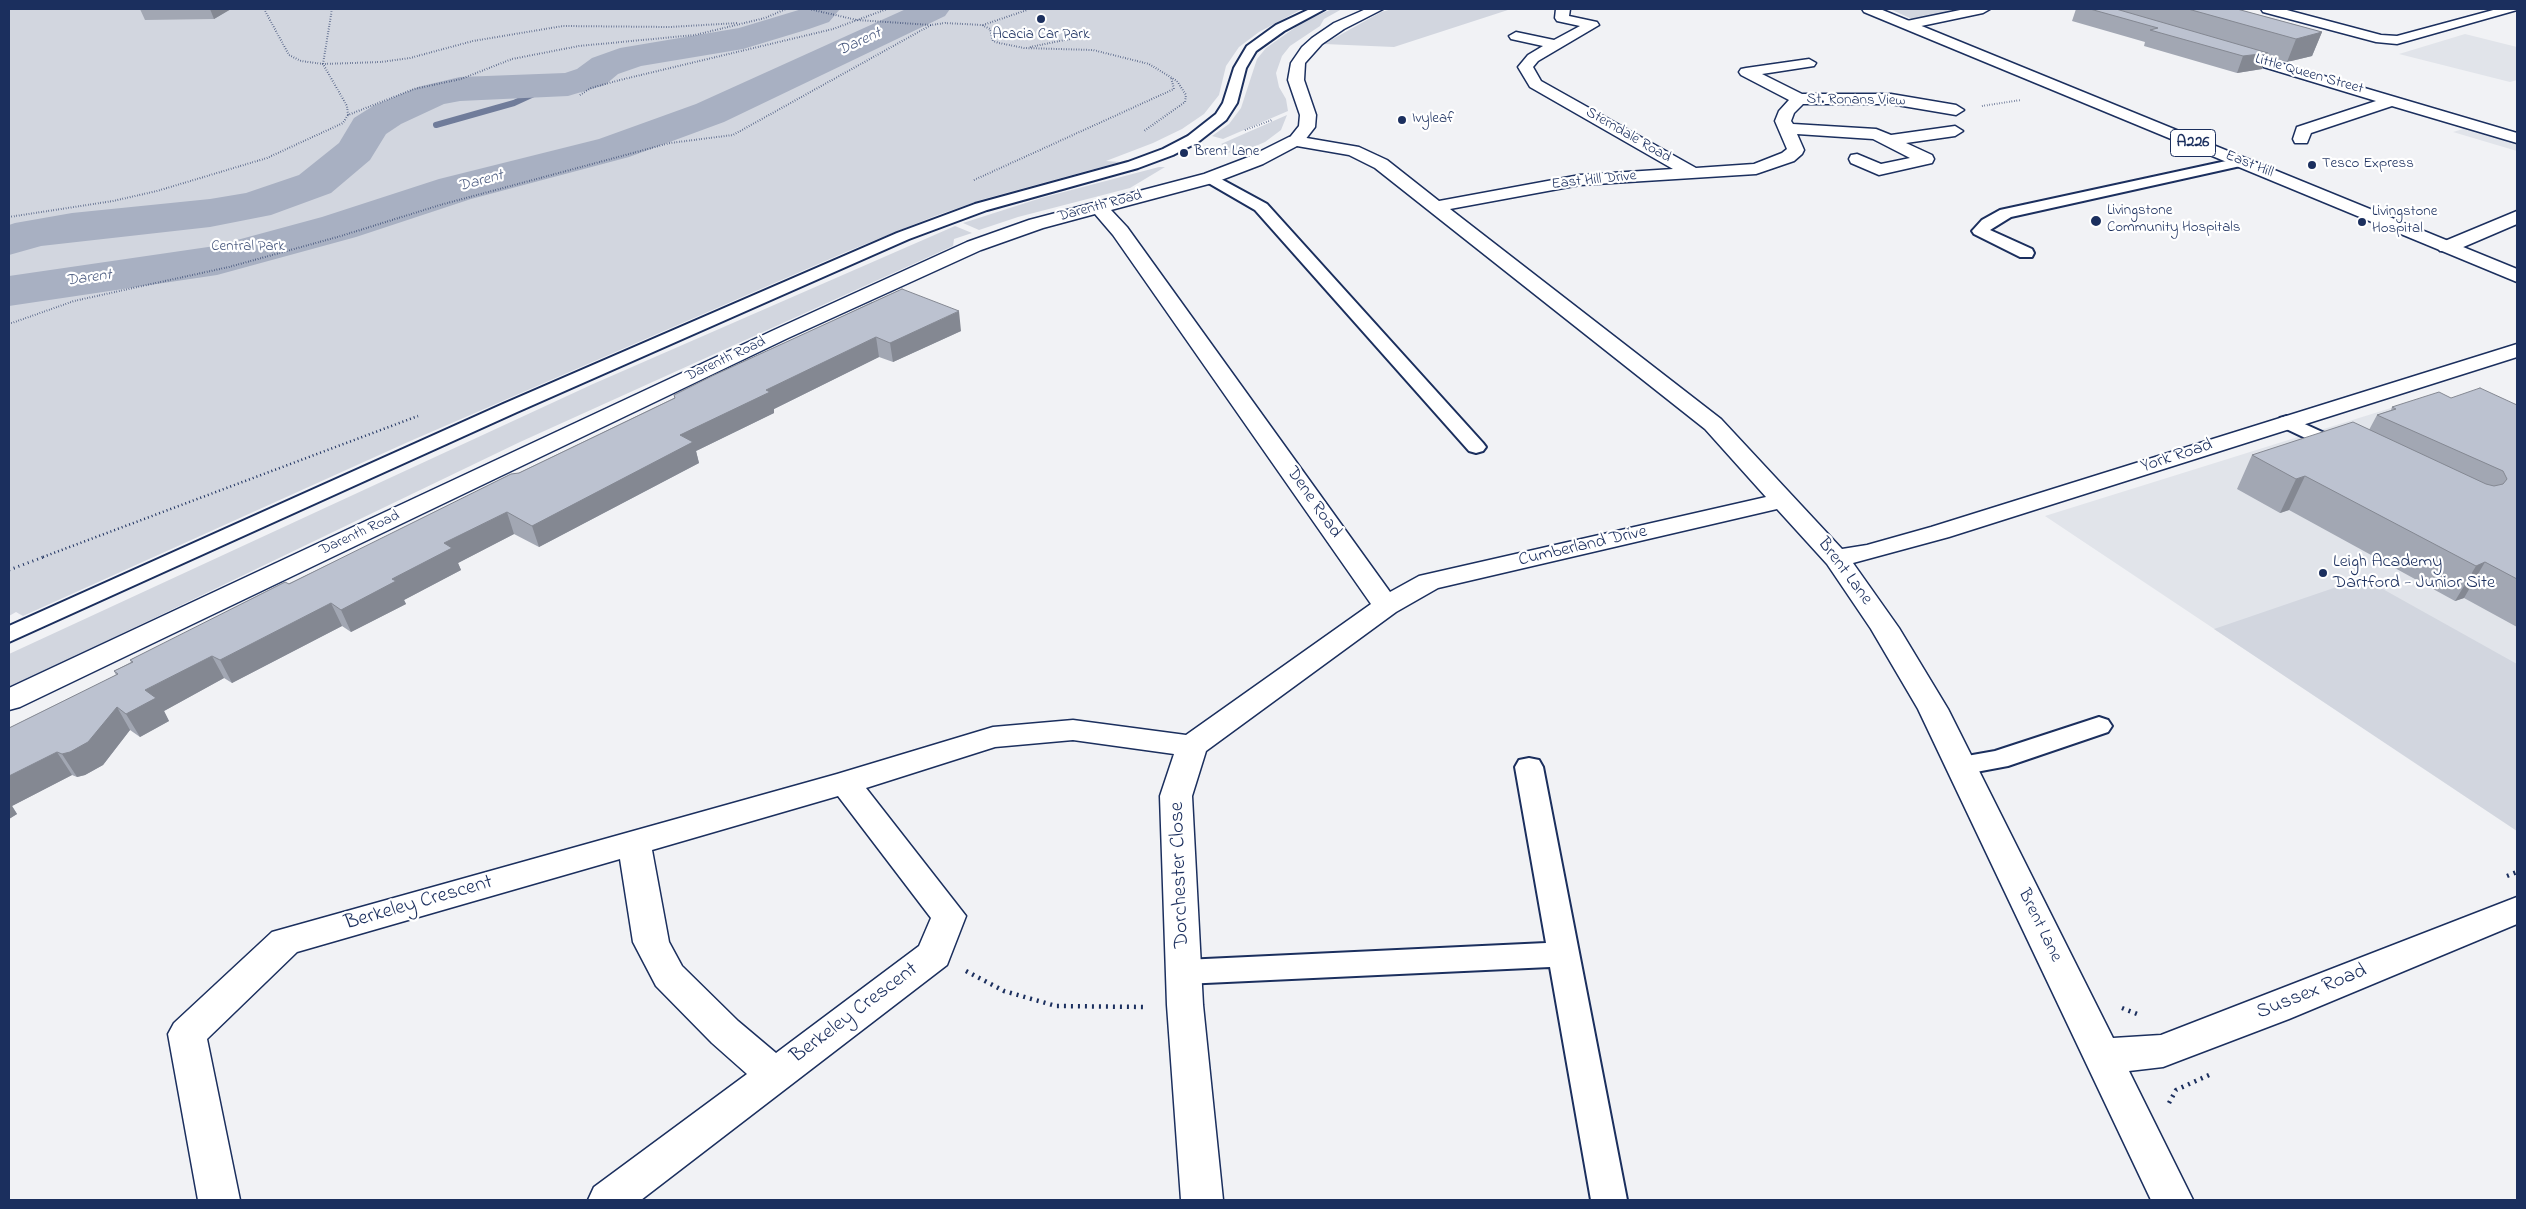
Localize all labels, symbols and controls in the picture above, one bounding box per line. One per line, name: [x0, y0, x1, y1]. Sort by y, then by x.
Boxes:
marker: Acacia Car Park: [1035, 13, 1047, 25]
water label: Darent: [835, 25, 885, 61]
place label: Acacia Car Park: [992, 27, 1090, 45]
street label: Little Queen Street: [2253, 51, 2365, 99]
street label: St. Ronans View: [1806, 91, 1906, 111]
street label: Sterndale Road: [1582, 104, 1674, 168]
place label: Ivyleaf: [1412, 111, 1454, 129]
marker: Ivyleaf: [1396, 114, 1408, 126]
road number: A226: [2170, 130, 2216, 156]
place label: Brent Lane: [1194, 144, 1259, 162]
marker: Brent Lane: [1178, 147, 1190, 159]
street label: East Hill: [2222, 147, 2276, 183]
place label: Tesco Express: [2322, 156, 2414, 174]
marker: Tesco Express: [2306, 159, 2318, 171]
water label: Darent: [456, 167, 506, 197]
street label: East Hill Drive: [1551, 168, 1637, 194]
street label: Darenth Road: [1056, 187, 1144, 227]
place label: Livingstone Community Hospitals: [2107, 203, 2240, 238]
place label: Livingstone Hospital: [2372, 204, 2437, 239]
marker: Livingstone Community Hospitals: [2089, 214, 2103, 228]
marker: Livingstone Hospital: [2356, 216, 2368, 228]
park label: Central Park: [211, 239, 285, 257]
water label: Darent: [65, 266, 113, 292]
street label: Darenth Road: [683, 334, 769, 386]
street label: York Road: [2138, 435, 2216, 479]
street label: Dene Road: [1281, 463, 1345, 543]
street label: Darenth Road: [317, 508, 403, 560]
street label: Cumberland Drive: [1517, 522, 1649, 572]
street label: Brent Lane: [1812, 534, 1876, 610]
place label: Leigh Academy Dartford - Junior Site: [2333, 552, 2495, 594]
marker: Leigh Academy Dartford - Junior Site: [2317, 567, 2329, 579]
street label: Dorchester Close: [1166, 801, 1196, 949]
street label: Berkeley Crescent: [342, 871, 496, 937]
street label: Brent Lane: [2012, 886, 2066, 966]
street label: Berkeley Crescent: [786, 958, 924, 1070]
street label: Sussex Road: [2253, 959, 2371, 1027]

